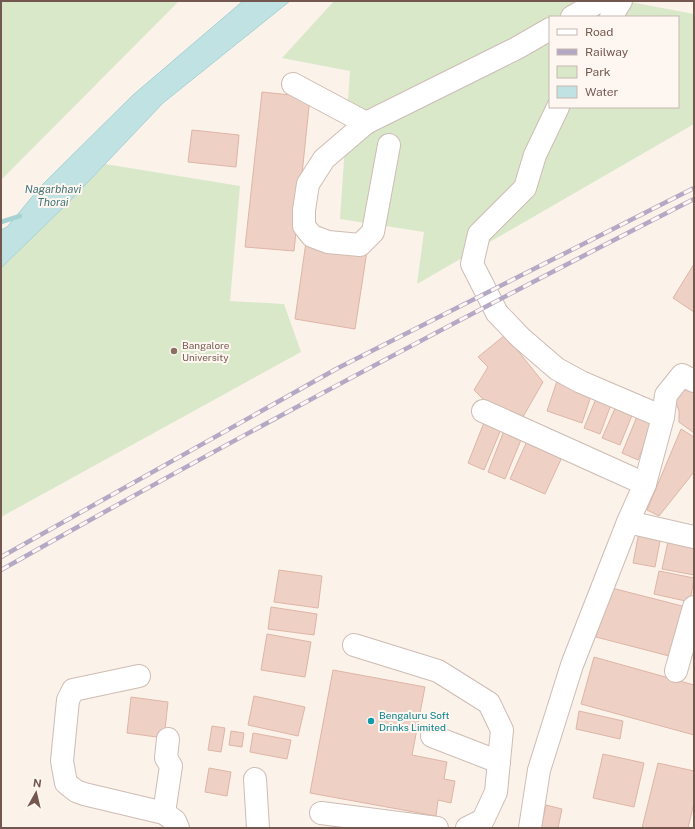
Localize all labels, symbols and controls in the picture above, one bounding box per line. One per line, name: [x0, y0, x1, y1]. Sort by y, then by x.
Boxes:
legend: [549, 16, 679, 108]
text: Road: [585, 25, 613, 39]
text: Railway: [585, 45, 629, 59]
text: Park: [585, 65, 611, 79]
text: Water: [585, 85, 619, 99]
water label: Nagarbhavi Thorai: [25, 183, 82, 208]
place label: Bangalore University: [182, 339, 230, 363]
marker: Bangalore University: [169, 346, 179, 356]
place label: Bengaluru Soft Drinks Limited: [379, 709, 449, 733]
marker: Bengaluru Soft Drinks Limited: [366, 716, 376, 726]
north arrow: [16, 773, 56, 813]
text: N: [32, 777, 42, 790]

